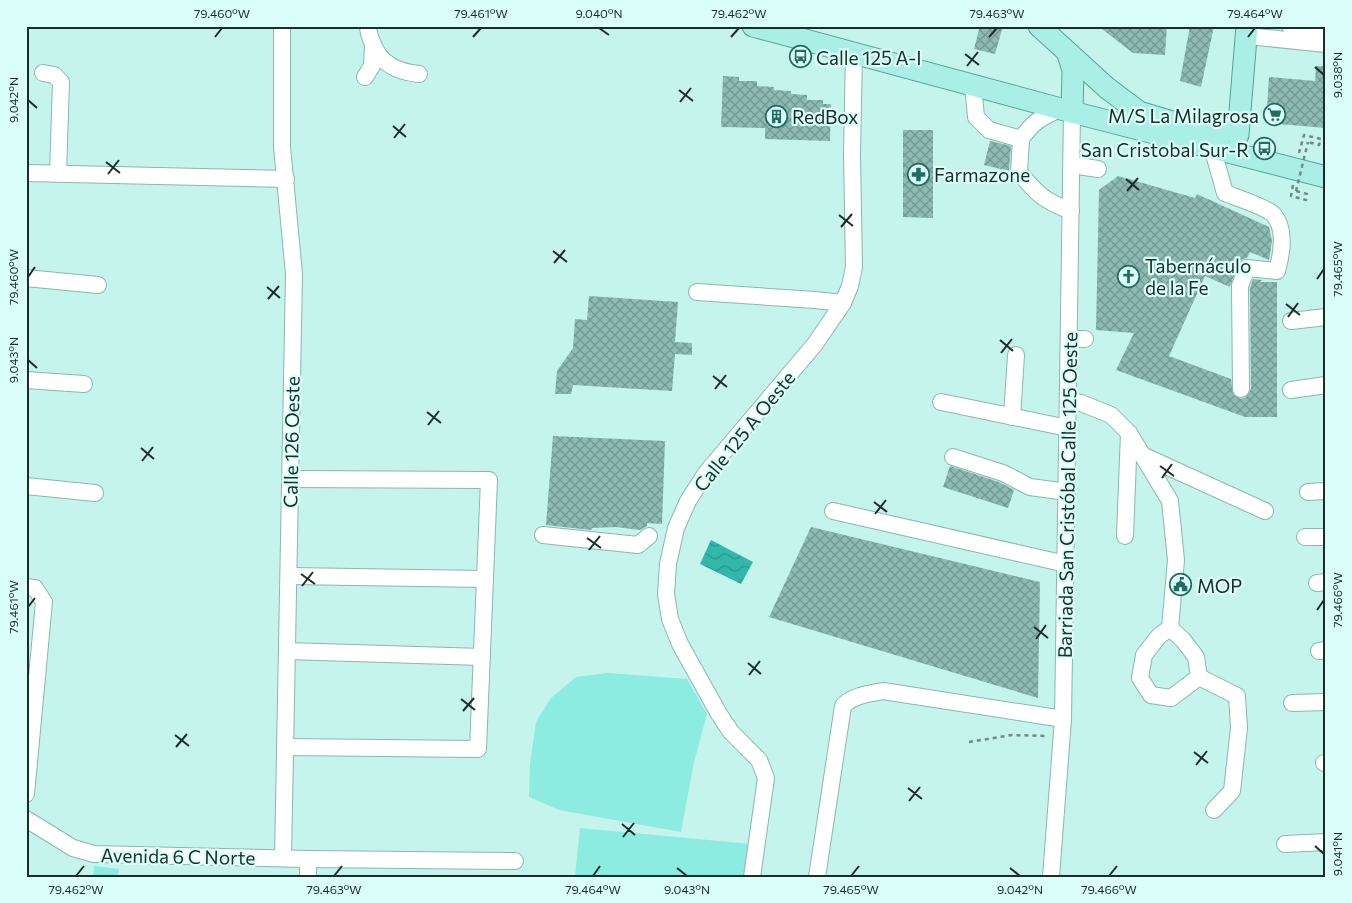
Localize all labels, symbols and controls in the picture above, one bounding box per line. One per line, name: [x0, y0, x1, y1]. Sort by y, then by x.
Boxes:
text: 79.460°W: [194, 6, 250, 20]
text: 79.461°W: [454, 6, 508, 20]
text: 9.040°N: [575, 6, 623, 20]
text: 79.462°W: [711, 6, 767, 20]
text: 79.463°W: [969, 6, 1025, 20]
text: 79.464°W: [1227, 6, 1283, 20]
bus stop icon: Calle 125 A-I: [788, 45, 812, 69]
place label: Calle 125 A-I: [816, 46, 922, 69]
text: 9.038°N: [1330, 52, 1344, 98]
text: 9.042°N: [6, 77, 20, 123]
supermarket icon: M/S La Milagrosa: [1263, 103, 1287, 127]
building icon: RedBox: [764, 104, 788, 128]
place label: M/S La Milagrosa: [1108, 104, 1259, 127]
place label: RedBox: [792, 105, 858, 128]
bus stop icon: San Cristobal Sur-R: [1253, 137, 1277, 161]
place label: San Cristobal Sur-R: [1081, 138, 1249, 161]
pharmacy icon: Farmazone: [906, 162, 930, 186]
place label: Farmazone: [934, 163, 1030, 186]
text: 79.465°W: [1330, 241, 1344, 297]
text: 79.460°W: [6, 249, 20, 305]
place label: Tabernáculo de la Fe: [1145, 254, 1251, 299]
church icon: Tabernáculo de la Fe: [1117, 264, 1141, 288]
street label: Barriada San Cristóbal Calle 125 Oeste: [1053, 332, 1081, 658]
text: 9.043°N: [6, 337, 20, 383]
street label: Calle 125 A Oeste: [688, 366, 800, 496]
street label: Calle 126 Oeste: [278, 376, 304, 508]
text: 79.466°W: [1330, 572, 1344, 628]
public building icon: MOP: [1169, 573, 1193, 597]
place label: MOP: [1197, 574, 1242, 597]
text: 79.461°W: [6, 580, 20, 634]
text: 9.041°N: [1330, 832, 1344, 876]
street label: Avenida 6 C Norte: [100, 843, 256, 869]
text: 79.462°W: [48, 882, 104, 896]
text: 79.463°W: [306, 882, 362, 896]
text: 79.464°W: [565, 882, 621, 896]
text: 9.043°N: [664, 882, 710, 896]
text: 79.465°W: [823, 882, 879, 896]
text: 9.042°N: [997, 882, 1043, 896]
text: 79.466°W: [1081, 882, 1137, 896]

